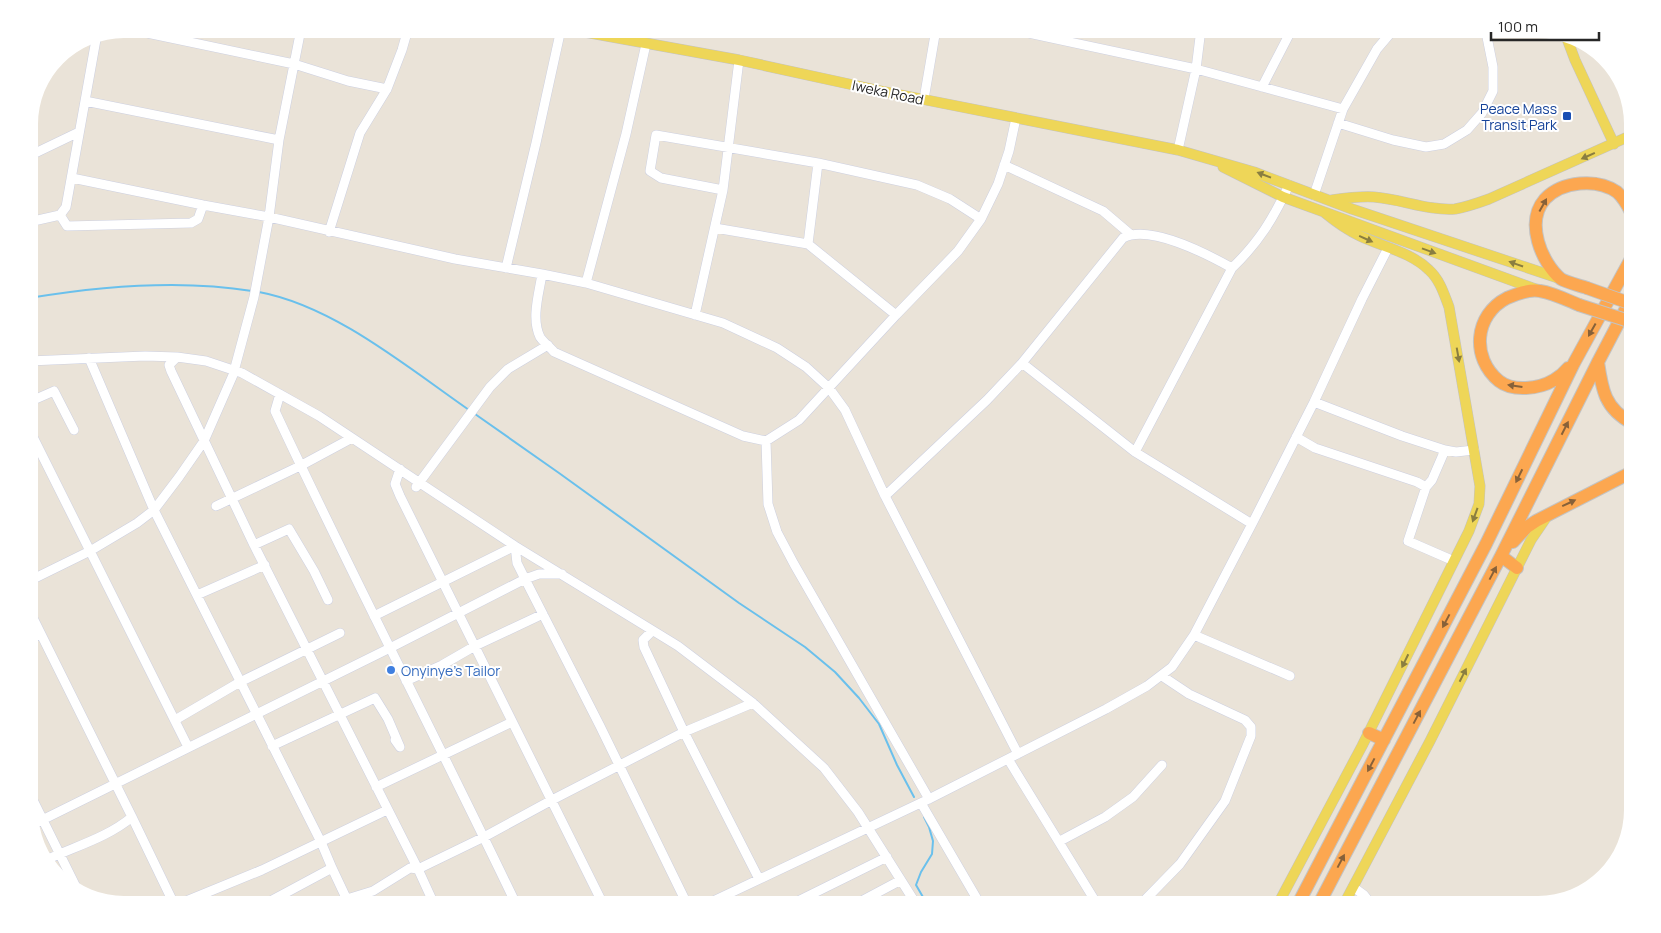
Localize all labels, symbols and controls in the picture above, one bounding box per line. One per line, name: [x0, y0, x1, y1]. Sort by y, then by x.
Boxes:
scale bar: [1491, 10, 1598, 42]
text: 100 m: [1498, 16, 1538, 37]
street label: Iweka Road: [851, 75, 925, 109]
place label: Peace Mass Transit Park: [1480, 99, 1558, 134]
marker: Peace Mass Transit Park: [1561, 110, 1573, 122]
one-way arrow: [1581, 152, 1595, 160]
one-way arrow: [1257, 171, 1271, 179]
one-way arrow: [1539, 198, 1547, 213]
one-way arrow: [1359, 235, 1373, 243]
one-way arrow: [1422, 247, 1437, 255]
one-way arrow: [1508, 260, 1523, 268]
one-way arrow: [1588, 323, 1596, 338]
one-way arrow: [1454, 348, 1462, 364]
one-way arrow: [1507, 382, 1523, 390]
one-way arrow: [1561, 421, 1569, 435]
one-way arrow: [1515, 469, 1523, 483]
one-way arrow: [1562, 499, 1577, 508]
one-way arrow: [1471, 508, 1479, 523]
one-way arrow: [1488, 567, 1497, 580]
one-way arrow: [1442, 614, 1450, 628]
one-way arrow: [1400, 654, 1409, 669]
place label: Onyinye's Tailor: [401, 661, 500, 680]
marker: Onyinye's Tailor: [385, 664, 397, 676]
one-way arrow: [1459, 667, 1467, 682]
one-way arrow: [1413, 710, 1421, 724]
one-way arrow: [1367, 758, 1375, 772]
one-way arrow: [1337, 854, 1345, 868]

